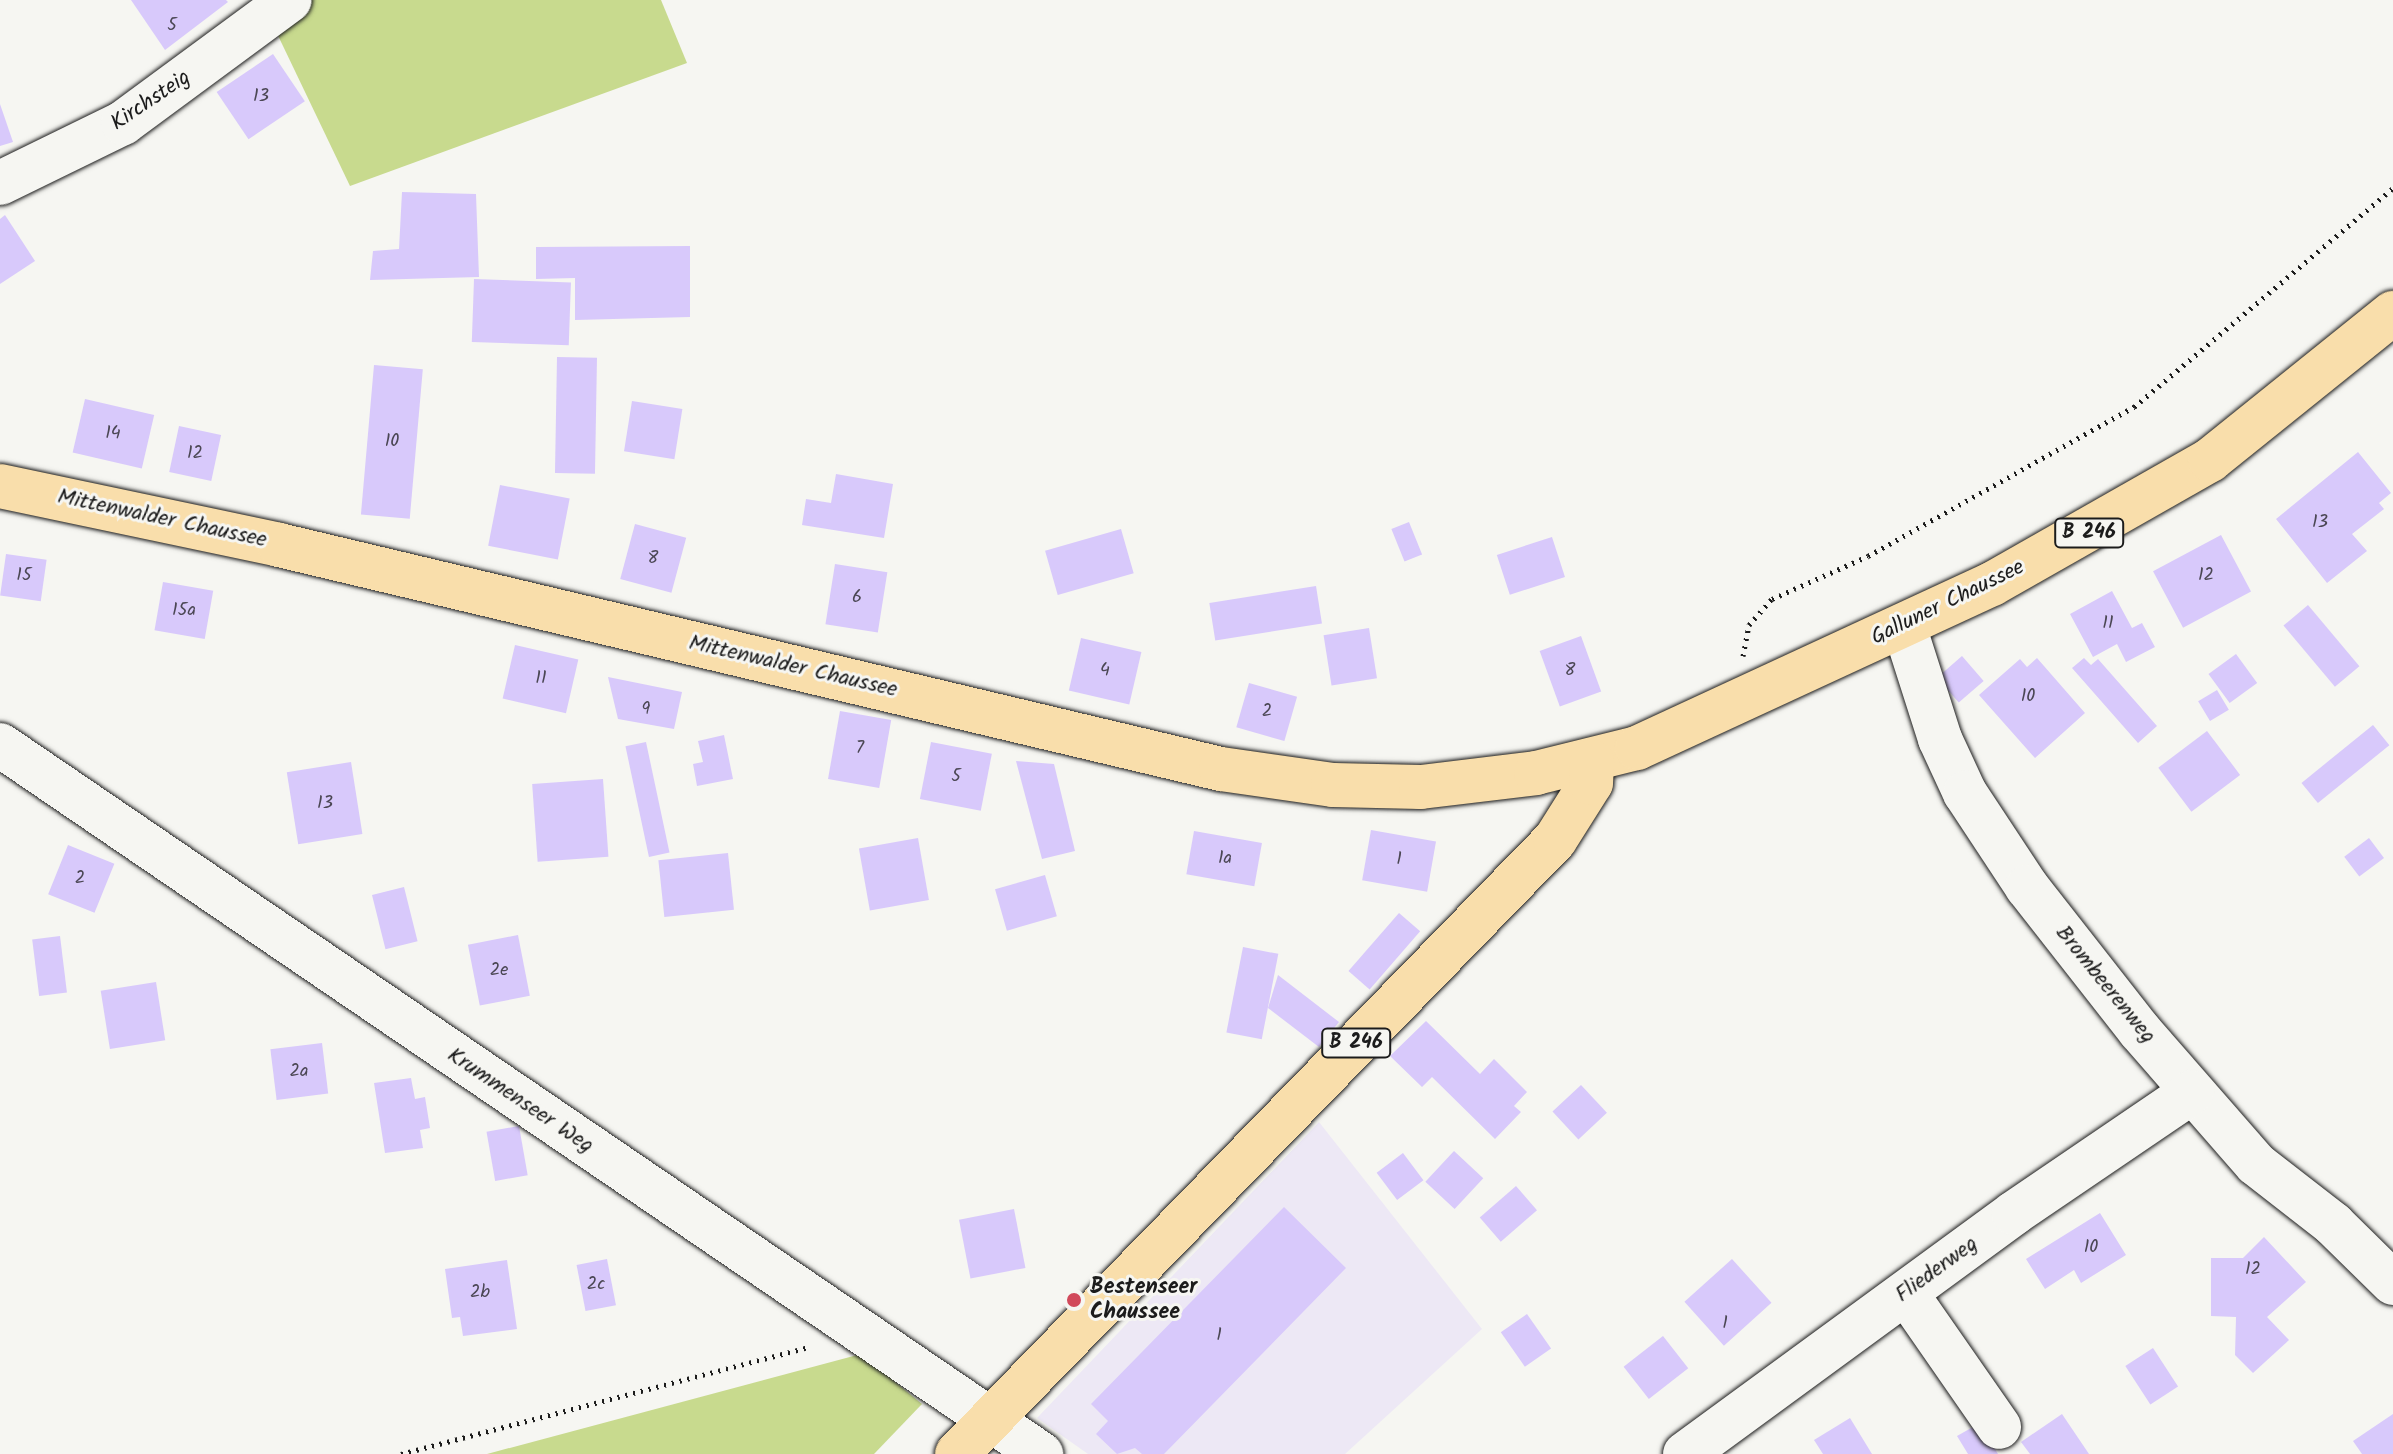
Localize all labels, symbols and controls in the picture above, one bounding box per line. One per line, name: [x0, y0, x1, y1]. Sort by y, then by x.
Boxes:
house number: 5: [167, 15, 177, 37]
street label: Kirchsteig: [106, 65, 196, 137]
house number: 13: [253, 86, 269, 108]
house number: 14: [105, 423, 121, 445]
house number: 10: [385, 431, 399, 453]
house number: 12: [187, 443, 203, 465]
street label: Mittenwalder Chaussee: [55, 484, 269, 554]
house number: 13: [2312, 512, 2328, 534]
road number: B 246: [2053, 517, 2125, 549]
house number: 8: [648, 548, 658, 570]
street label: Galluner Chaussee: [1867, 554, 2029, 652]
house number: 15: [16, 565, 32, 587]
house number: 12: [2198, 565, 2214, 587]
house number: 6: [852, 587, 862, 609]
house number: 15a: [172, 600, 196, 622]
house number: 11: [2102, 613, 2114, 635]
street label: Mittenwalder Chaussee: [686, 630, 900, 704]
house number: 4: [1100, 660, 1110, 682]
house number: 8: [1565, 660, 1575, 682]
house number: 11: [535, 668, 547, 690]
house number: 10: [2021, 686, 2035, 708]
house number: 9: [642, 699, 650, 721]
house number: 2: [1262, 701, 1272, 723]
house number: 7: [856, 738, 864, 760]
house number: 5: [951, 766, 961, 788]
house number: 13: [317, 793, 333, 815]
house number: 1a: [1218, 848, 1232, 870]
house number: 1: [1396, 849, 1402, 871]
house number: 2: [75, 868, 85, 890]
street label: Brombeerenweg: [2049, 921, 2161, 1049]
house number: 2e: [490, 960, 508, 982]
road number: B 246: [1320, 1027, 1392, 1059]
street label: Krummenseer Weg: [442, 1042, 598, 1160]
house number: 2a: [290, 1061, 308, 1083]
street label: Fliederweg: [1891, 1231, 1983, 1309]
house number: 10: [2084, 1237, 2098, 1259]
house number: 12: [2245, 1259, 2261, 1281]
house number: 2c: [587, 1274, 605, 1296]
place label: Bestenseer Chaussee: [1090, 1274, 1197, 1326]
house number: 2b: [470, 1282, 490, 1304]
marker: Bestenseer Chaussee: [1065, 1291, 1083, 1309]
house number: 1: [1722, 1313, 1728, 1335]
house number: 1: [1216, 1325, 1222, 1347]

